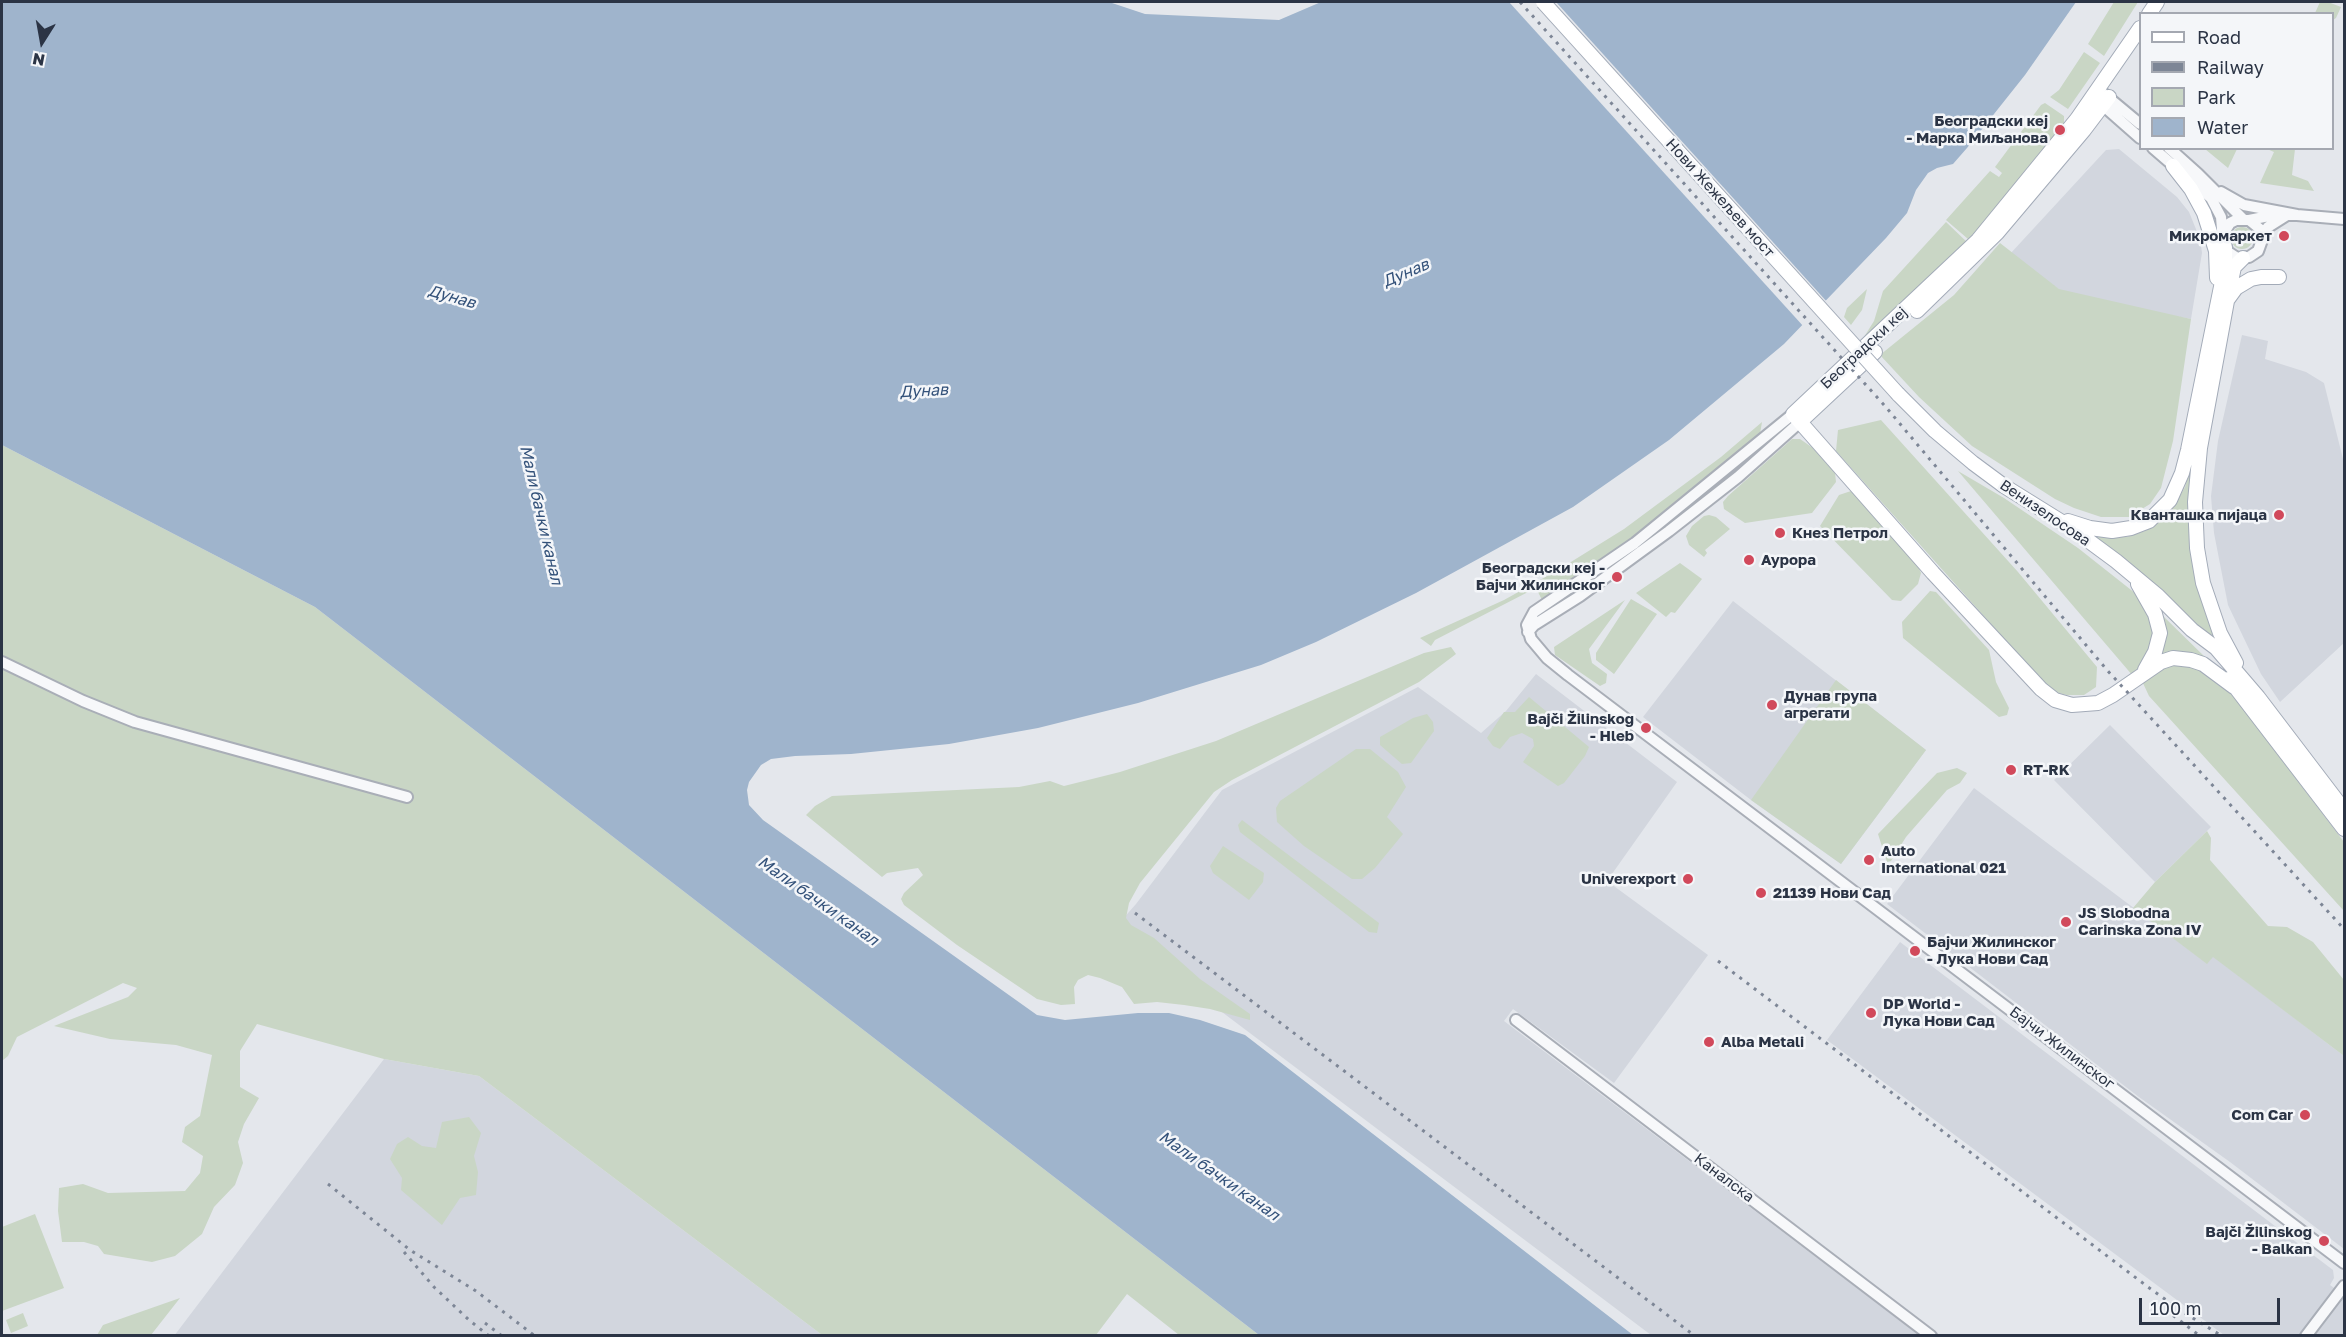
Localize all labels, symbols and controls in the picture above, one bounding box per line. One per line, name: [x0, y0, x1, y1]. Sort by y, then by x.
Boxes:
north arrow: [12, 12, 72, 72]
legend: [2139, 12, 2334, 150]
text: Road: [2197, 26, 2241, 48]
text: N: [31, 49, 46, 71]
text: Railway: [2197, 56, 2264, 78]
text: Park: [2197, 86, 2236, 108]
place label: Београдски кеј - Марка Миљанова: [1907, 112, 2048, 147]
text: Water: [2197, 116, 2248, 138]
marker: Београдски кеј - Марка Миљанова: [2053, 123, 2067, 137]
street label: Нови Жежељев мост: [1662, 135, 1778, 261]
place label: Микромаркет: [2169, 227, 2272, 245]
marker: Микромаркет: [2277, 229, 2291, 243]
water label: Дунав: [1380, 255, 1432, 291]
water label: Дунав: [426, 281, 478, 313]
street label: Београдски кеј: [1817, 303, 1911, 393]
water label: Дунав: [899, 380, 949, 402]
water label: Мали бачки канал: [516, 443, 566, 587]
street label: Венизелосова: [1996, 476, 2094, 550]
place label: Кванташка пијаца: [2131, 506, 2267, 524]
marker: Кванташка пијаца: [2272, 508, 2286, 522]
place label: Кнез Петрол: [1792, 524, 1888, 542]
marker: Кнез Петрол: [1773, 526, 1787, 540]
place label: Аурора: [1761, 551, 1816, 569]
marker: Аурора: [1742, 553, 1756, 567]
place label: Београдски кеј - Бајчи Жилинског: [1476, 559, 1605, 594]
marker: Београдски кеј - Бајчи Жилинског: [1610, 570, 1624, 584]
place label: Дунав група агрегати: [1784, 687, 1877, 722]
marker: Дунав група агрегати: [1765, 698, 1779, 712]
place label: Bajči Žilinskog - Hleb: [1527, 710, 1634, 745]
marker: Bajči Žilinskog - Hleb: [1639, 721, 1653, 735]
place label: RT-RK: [2023, 761, 2070, 779]
marker: RT-RK: [2004, 763, 2018, 777]
place label: Auto International 021: [1881, 842, 2006, 877]
water label: Мали бачки канал: [754, 852, 882, 950]
marker: Auto International 021: [1862, 853, 1876, 867]
place label: Univerexport: [1581, 870, 1676, 888]
marker: Univerexport: [1681, 872, 1695, 886]
place label: 21139 Нови Сад: [1773, 884, 1891, 902]
marker: 21139 Нови Сад: [1754, 886, 1768, 900]
place label: JS Slobodna Carinska Zona IV: [2078, 904, 2201, 939]
marker: JS Slobodna Carinska Zona IV: [2059, 915, 2073, 929]
place label: Бајчи Жилинског - Лука Нови Сад: [1927, 933, 2056, 968]
marker: Бајчи Жилинског - Лука Нови Сад: [1908, 944, 1922, 958]
place label: DP World - Лука Нови Сад: [1883, 995, 1995, 1030]
street label: Бајчи Жилинског: [2006, 1003, 2118, 1093]
marker: DP World - Лука Нови Сад: [1864, 1006, 1878, 1020]
place label: Alba Metali: [1721, 1033, 1804, 1051]
marker: Alba Metali: [1702, 1035, 1716, 1049]
place label: Com Car: [2231, 1106, 2293, 1124]
marker: Com Car: [2298, 1108, 2312, 1122]
water label: Мали бачки канал: [1155, 1127, 1283, 1225]
street label: Каналска: [1690, 1150, 1758, 1206]
place label: Bajči Žilinskog - Balkan: [2205, 1223, 2312, 1258]
marker: Bajči Žilinskog - Balkan: [2317, 1234, 2331, 1248]
scale bar: [2142, 1286, 2283, 1324]
text: 100 m: [2150, 1297, 2201, 1319]

